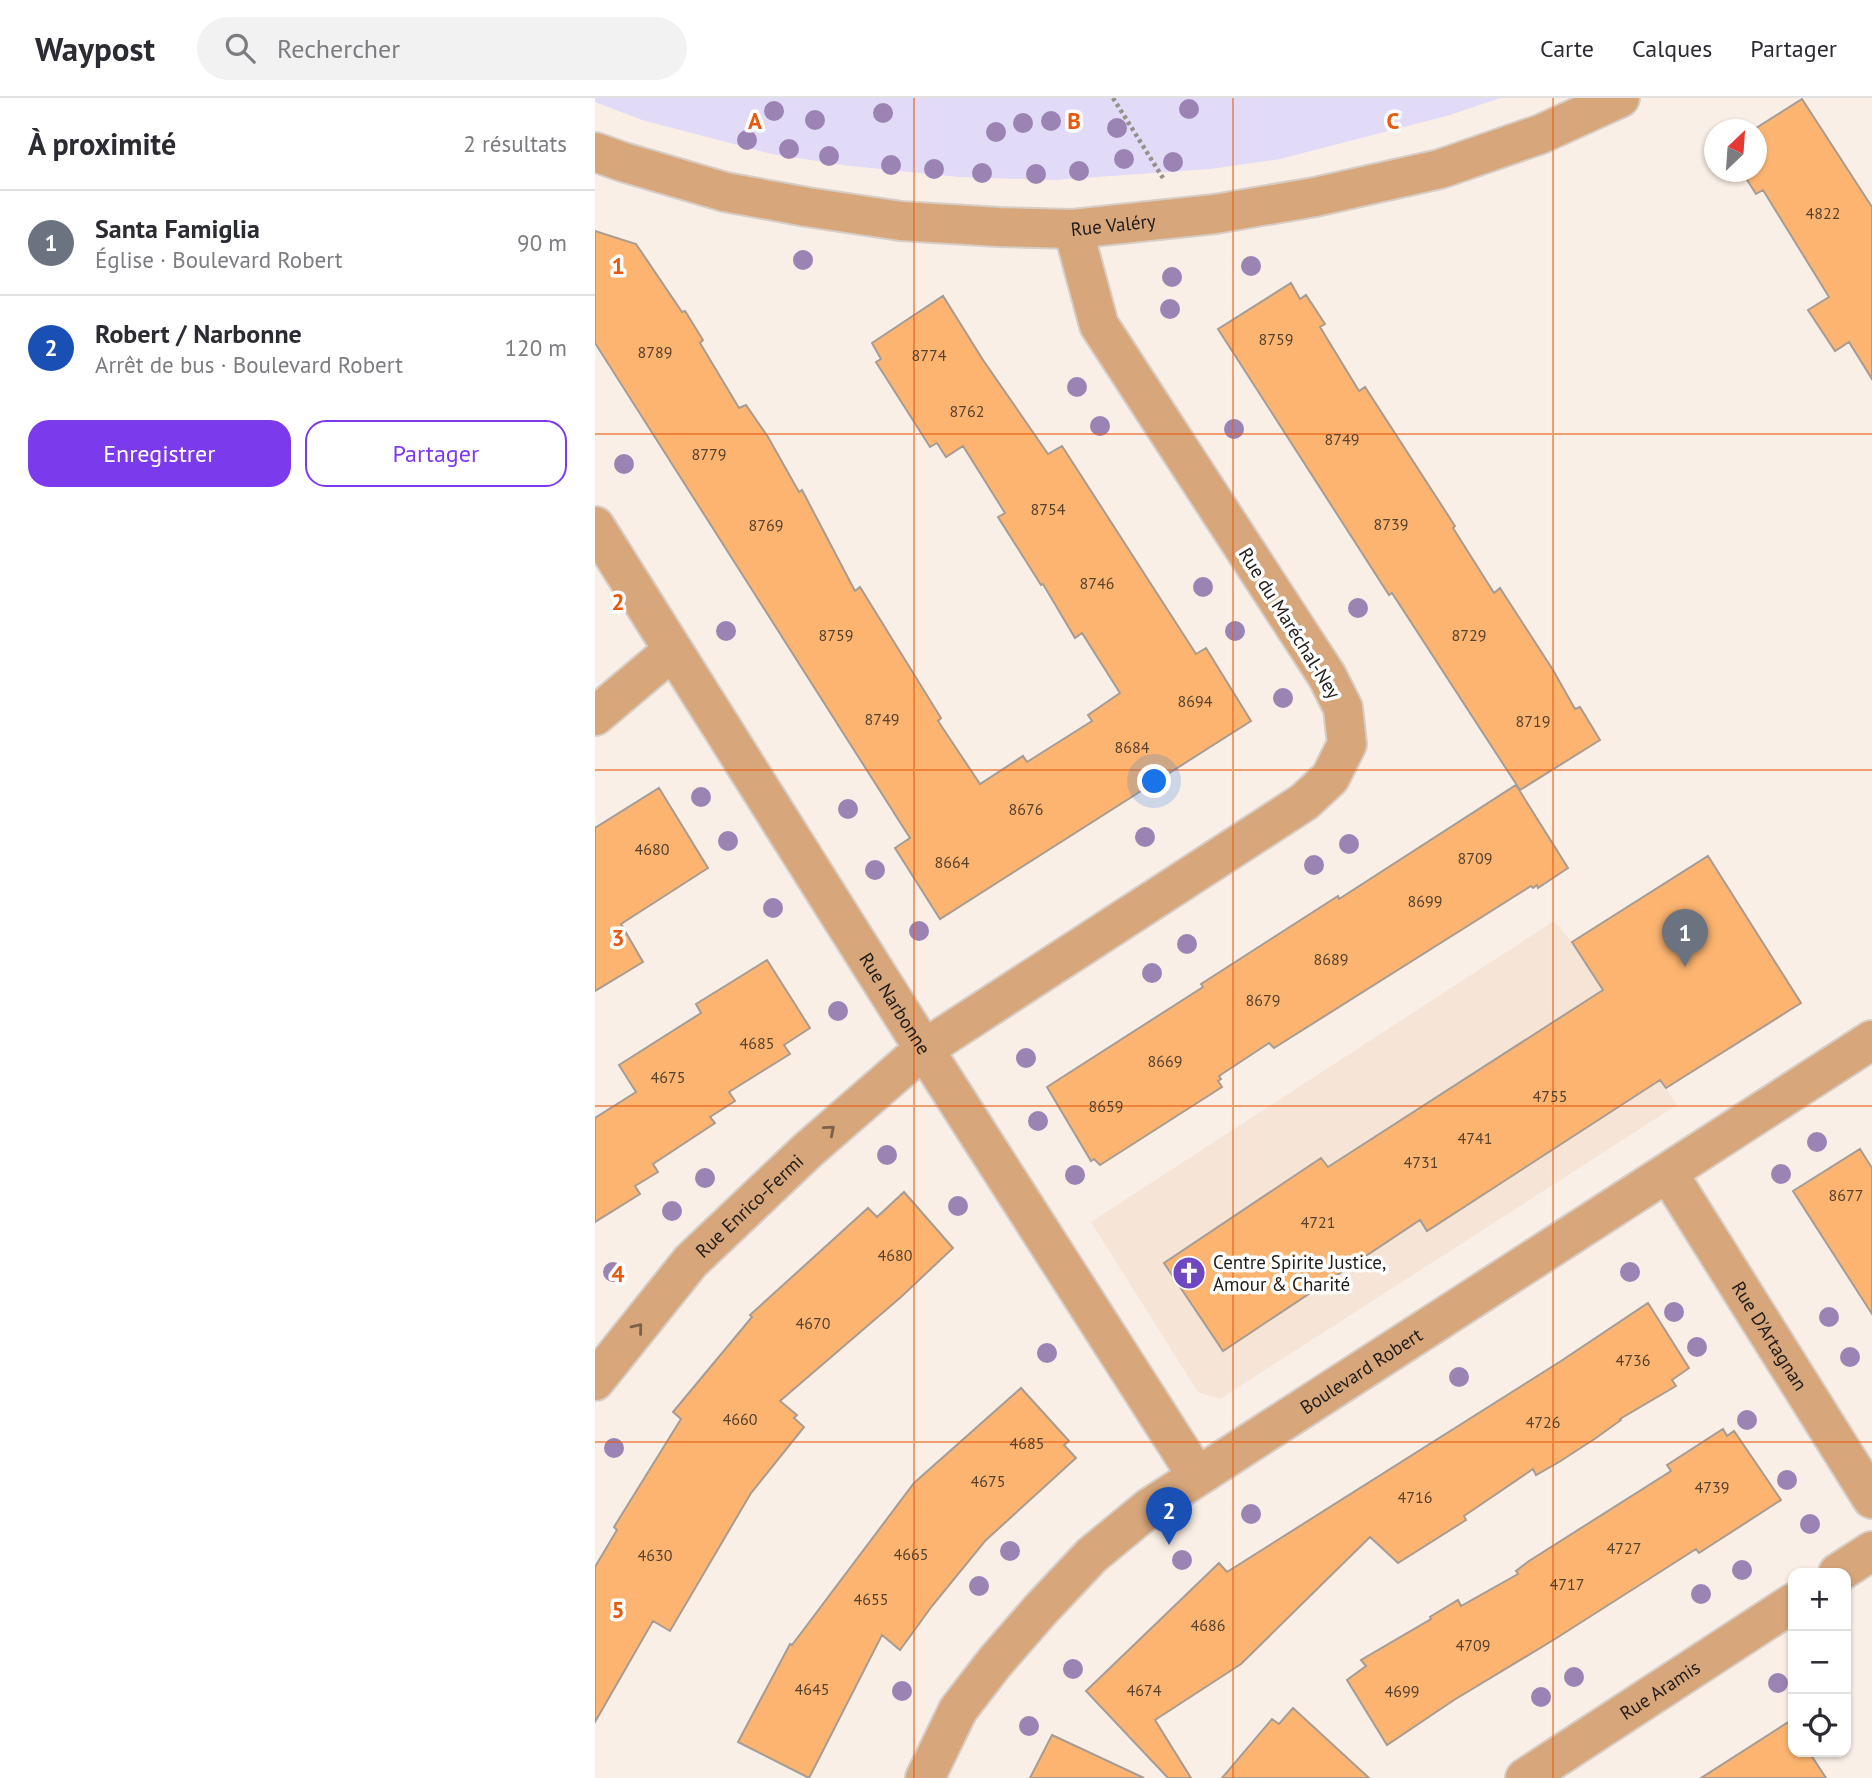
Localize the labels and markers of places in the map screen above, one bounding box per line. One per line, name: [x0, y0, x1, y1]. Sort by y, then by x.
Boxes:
pin: 1: [1662, 909, 1708, 967]
place label: Centre Spirite Justice, Amour & Charité: [1213, 1250, 1386, 1296]
church icon: Centre Spirite Justice, Amour & Charité: [1170, 1254, 1208, 1292]
pin: 2: [1146, 1487, 1192, 1545]

